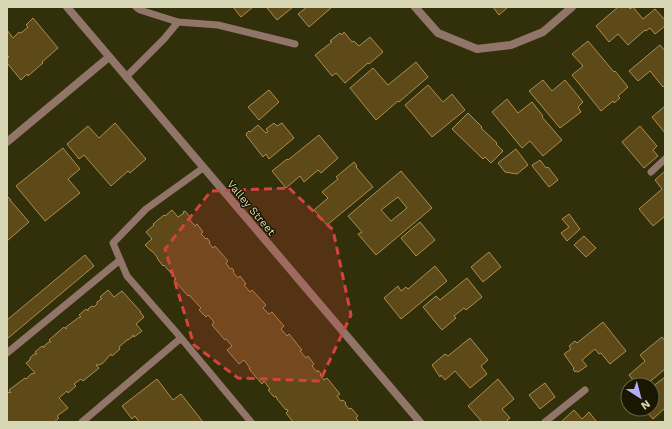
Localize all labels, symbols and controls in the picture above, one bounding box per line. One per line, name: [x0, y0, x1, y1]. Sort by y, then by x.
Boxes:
street label: Valley Street: [224, 178, 278, 238]
north arrow: [620, 377, 660, 417]
text: N: [638, 397, 653, 412]

